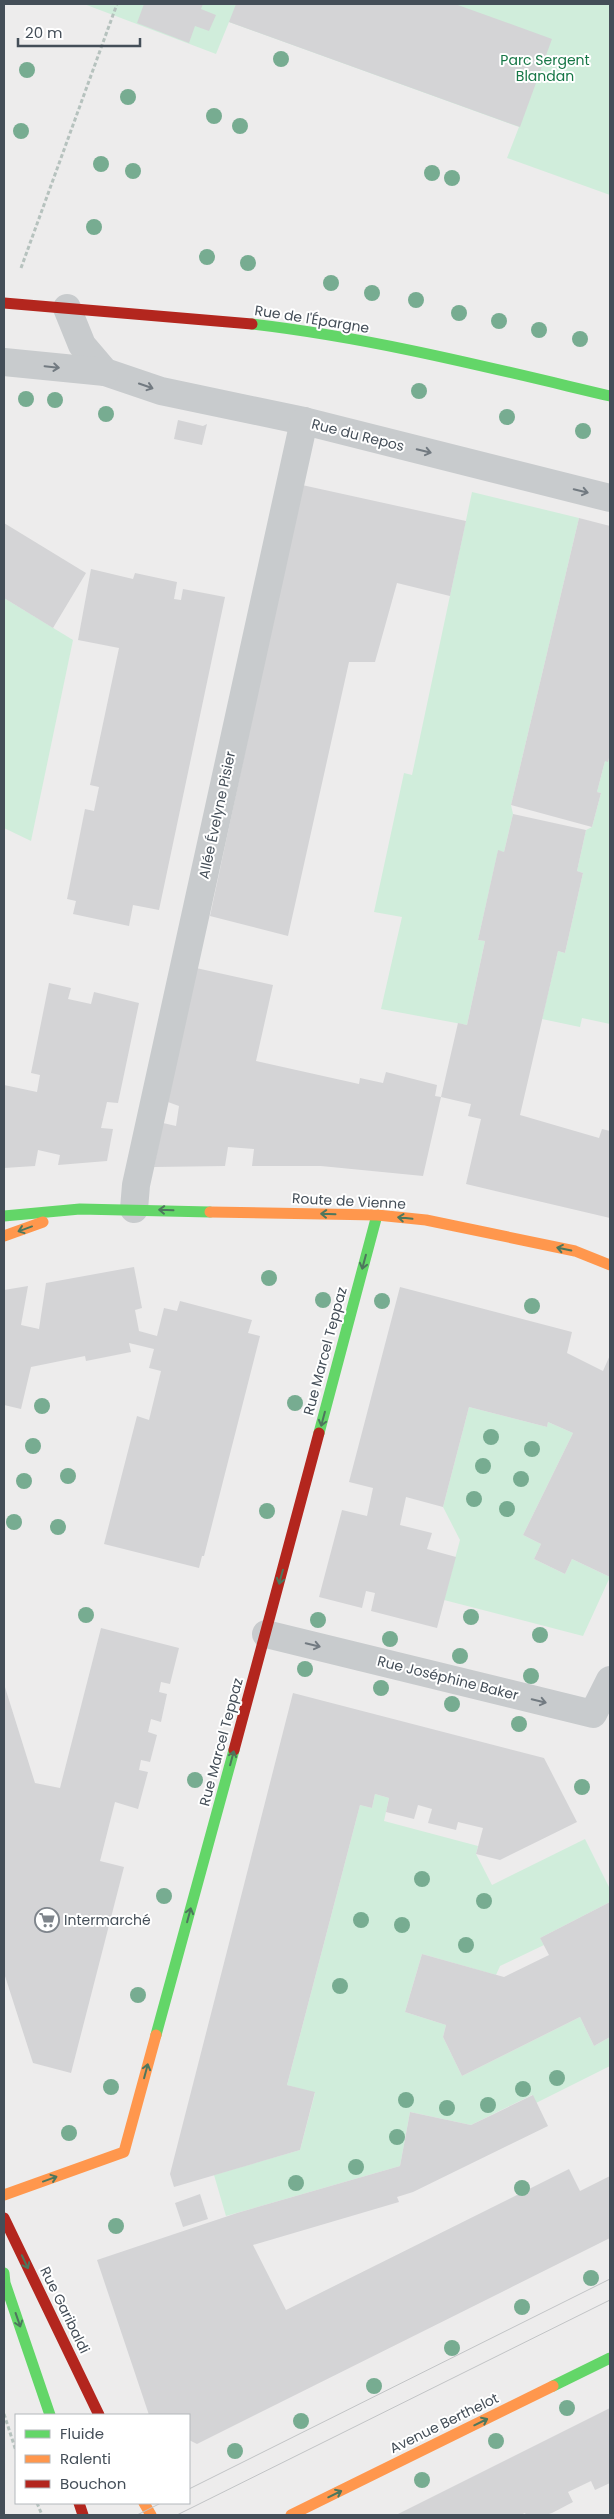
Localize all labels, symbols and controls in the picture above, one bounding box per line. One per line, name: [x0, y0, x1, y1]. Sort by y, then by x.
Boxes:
scale bar: [18, 15, 140, 47]
text: 20 m: [25, 22, 63, 43]
park label: Parc Sergent Blandan: [500, 50, 590, 86]
street label: Rue de l'Épargne: [253, 300, 371, 338]
one-way arrow: [44, 362, 60, 372]
one-way arrow: [138, 382, 153, 391]
street label: Rue du Repos: [309, 414, 407, 456]
one-way arrow: [415, 447, 431, 456]
one-way arrow: [573, 487, 589, 496]
street label: Allée Évelyne Pisier: [194, 749, 240, 881]
street label: Route de Vienne: [292, 1188, 407, 1214]
one-way arrow: [158, 1205, 174, 1214]
one-way arrow: [321, 1209, 337, 1219]
one-way arrow: [397, 1213, 413, 1223]
one-way arrow: [18, 1225, 34, 1234]
one-way arrow: [557, 1244, 573, 1253]
one-way arrow: [359, 1254, 368, 1270]
street label: Rue Marcel Teppaz: [298, 1285, 352, 1417]
one-way arrow: [318, 1411, 327, 1427]
one-way arrow: [276, 1568, 286, 1584]
one-way arrow: [305, 1641, 321, 1650]
street label: Rue Joséphine Baker: [375, 1651, 521, 1705]
street label: Rue Marcel Teppaz: [194, 1676, 248, 1808]
one-way arrow: [531, 1697, 547, 1706]
one-way arrow: [228, 1750, 237, 1766]
supermarket icon: Intermarché: [34, 1907, 60, 1933]
one-way arrow: [185, 1907, 194, 1923]
place label: Intermarché: [64, 1910, 151, 1930]
one-way arrow: [142, 2064, 152, 2080]
one-way arrow: [41, 2174, 57, 2183]
one-way arrow: [20, 2254, 30, 2269]
street label: Rue Garibaldi: [35, 2263, 95, 2357]
one-way arrow: [13, 2312, 23, 2328]
street label: Avenue Berthelot: [386, 2388, 502, 2458]
legend: [15, 2414, 190, 2504]
one-way arrow: [473, 2416, 488, 2426]
text: Fluide: [60, 2423, 104, 2444]
text: Ralenti: [60, 2448, 111, 2469]
text: Bouchon: [60, 2473, 126, 2494]
one-way arrow: [327, 2489, 342, 2498]

